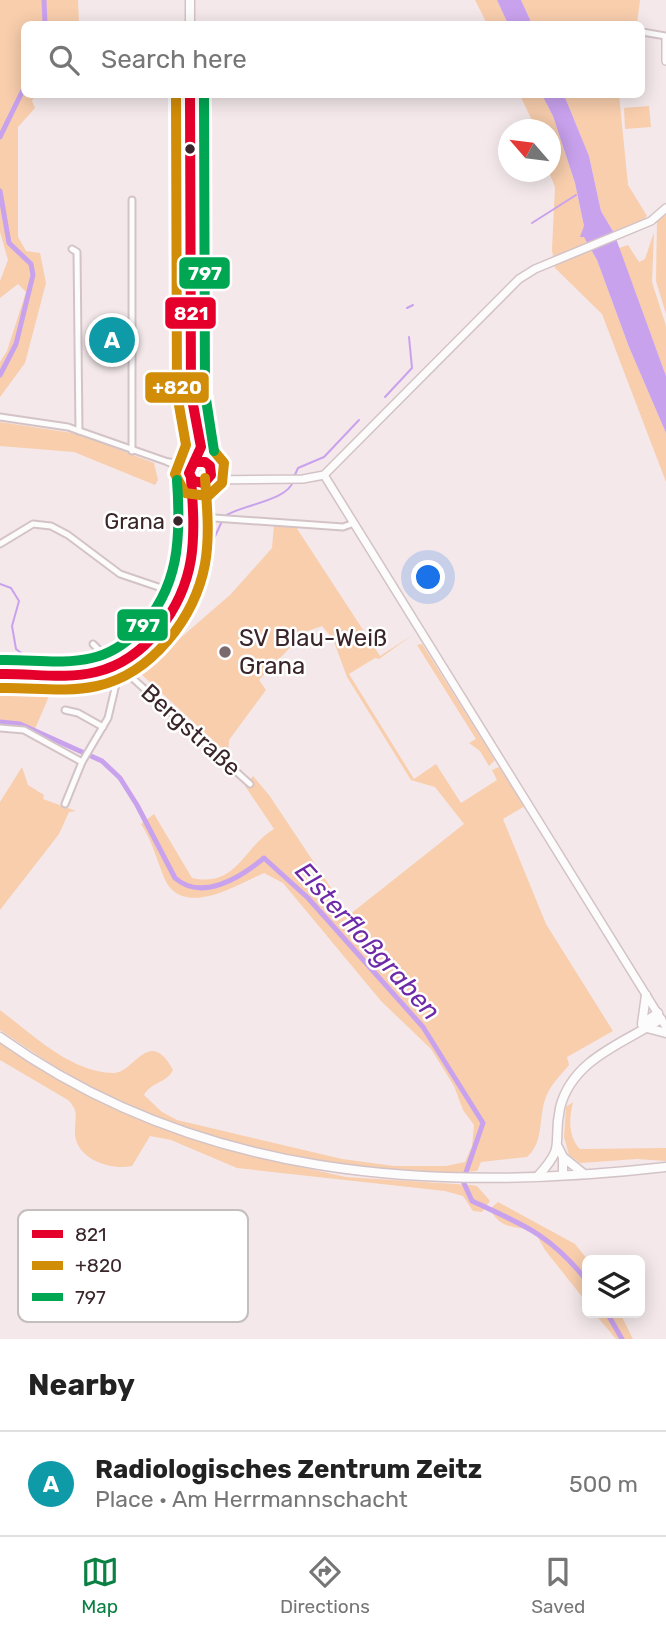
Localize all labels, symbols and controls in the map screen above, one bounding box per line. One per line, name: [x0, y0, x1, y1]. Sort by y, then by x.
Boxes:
search box: [21, 21, 645, 98]
icon: search: [45, 41, 83, 79]
text: Search here: [101, 44, 247, 75]
north arrow: [498, 119, 561, 182]
unlabelled marker: [183, 142, 197, 156]
line badge: 797: [178, 256, 231, 290]
text: 797: [188, 262, 222, 285]
line badge: 821: [164, 296, 217, 330]
text: 821: [174, 302, 208, 325]
pin: A: [89, 314, 135, 366]
line badge: +820: [144, 371, 210, 404]
text: +820: [152, 376, 202, 399]
place label: Grana: [104, 508, 165, 535]
marker: Grana: [171, 514, 185, 528]
your location: [411, 560, 445, 594]
line badge: 797: [116, 608, 169, 642]
text: 797: [126, 614, 160, 637]
place label: SV Blau-Weiß Grana: [239, 624, 387, 680]
marker: SV Blau-Weiß Grana: [217, 644, 233, 660]
street label: Bergstraße: [136, 678, 246, 782]
water label: Elsterfloßgraben: [289, 856, 447, 1027]
legend: [18, 1210, 248, 1322]
text: 821: [75, 1223, 106, 1246]
text: +820: [75, 1254, 122, 1277]
map controls: [582, 1255, 645, 1318]
button: layers: [582, 1255, 645, 1318]
text: 797: [75, 1286, 106, 1309]
text: Nearby: [28, 1367, 135, 1403]
text: Radiologisches Zentrum Zeitz: [95, 1454, 482, 1485]
text: A: [43, 1470, 59, 1498]
text: 500 m: [569, 1470, 638, 1498]
text: Place · Am Herrmannschacht: [95, 1485, 408, 1513]
tab: Map: [81, 1553, 119, 1618]
tab: Directions: [280, 1553, 370, 1618]
tab: Saved: [531, 1553, 585, 1618]

